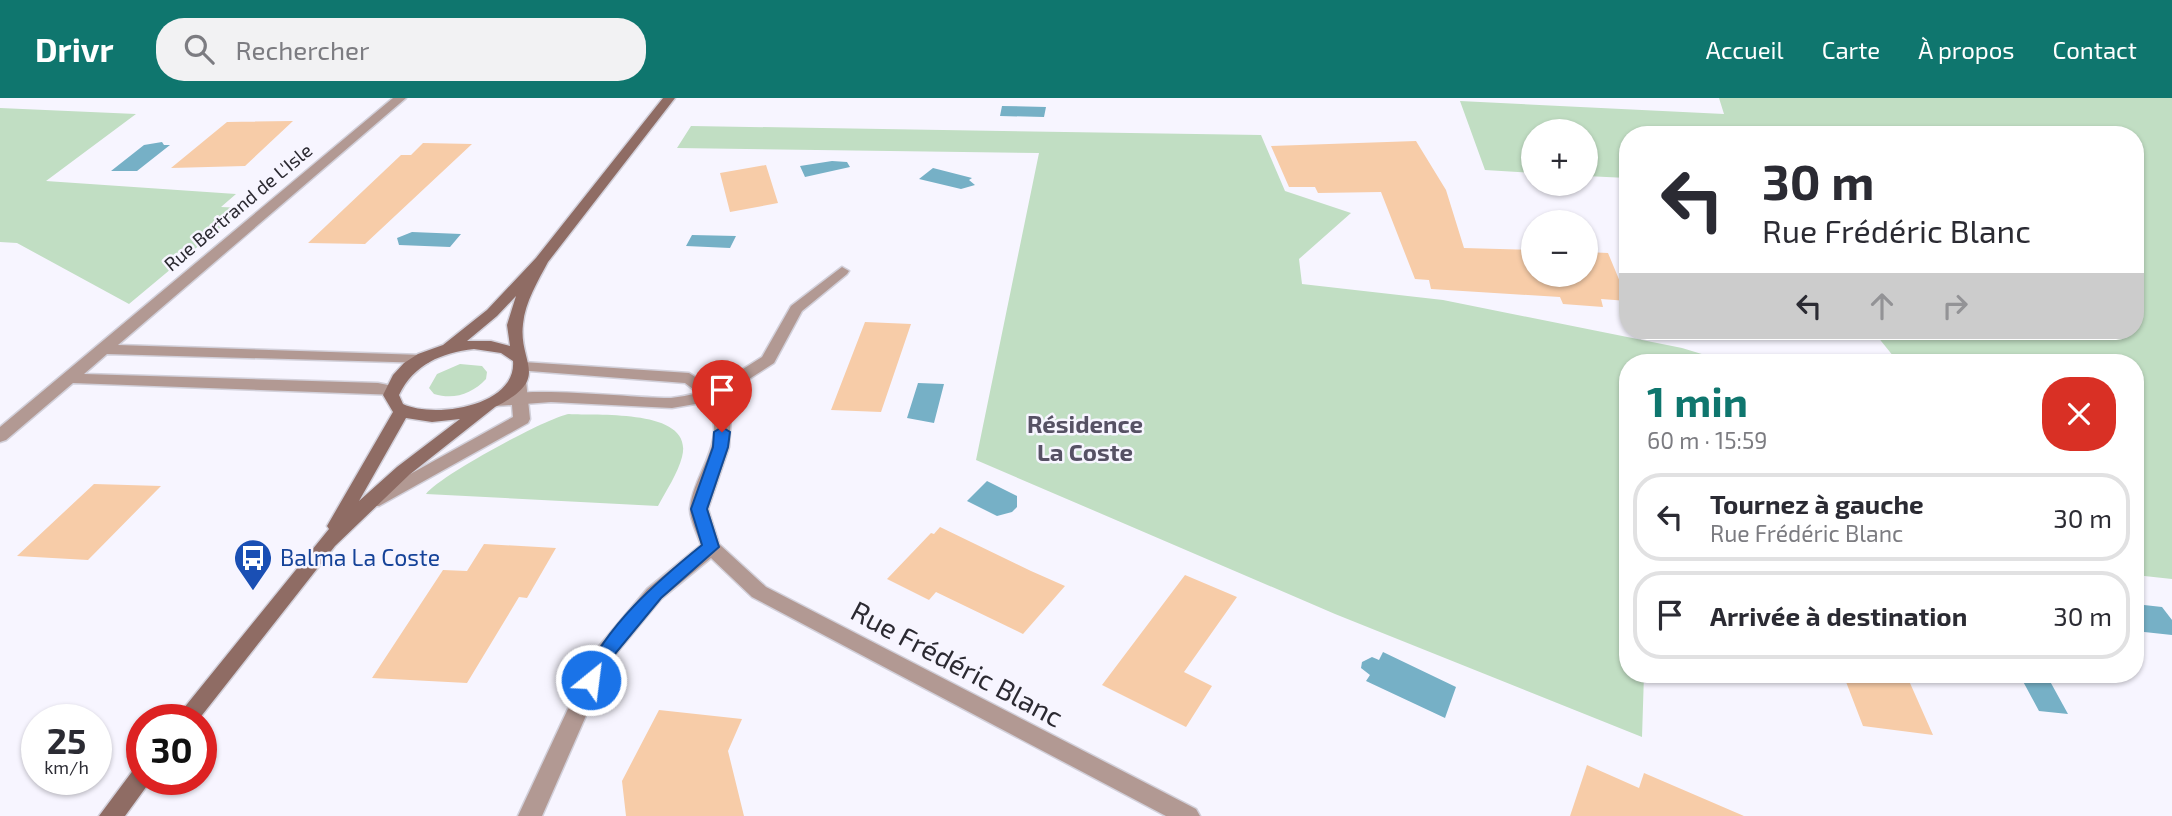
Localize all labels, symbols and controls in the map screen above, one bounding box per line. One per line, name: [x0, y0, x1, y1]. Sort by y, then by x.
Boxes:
search box: [156, 18, 646, 81]
text: Drivr: [35, 29, 114, 69]
icon: search: [180, 30, 218, 68]
text: Rechercher: [236, 34, 370, 65]
text: Accueil: [1706, 35, 1784, 64]
text: Carte: [1822, 35, 1880, 64]
text: À propos: [1918, 35, 2015, 64]
text: Contact: [2053, 35, 2137, 64]
map controls: [1521, 119, 1598, 287]
button: +: [1521, 119, 1598, 196]
street label: Rue Bertrand de L'Isle: [159, 138, 316, 275]
text: 30 m: [1762, 151, 1874, 210]
icon: left: [1647, 154, 1738, 245]
button: −: [1521, 210, 1598, 287]
text: Rue Frédéric Blanc: [1762, 211, 2031, 249]
icon: left: [1790, 287, 1828, 325]
icon: ahead: [1863, 287, 1901, 325]
icon: right: [1936, 287, 1974, 325]
pin: [692, 360, 752, 432]
icon: arrive: [703, 371, 741, 409]
text: 1 min: [1647, 375, 1748, 425]
button: close: [2042, 377, 2116, 451]
district label: Résidence La Coste: [1027, 409, 1143, 466]
text: 60 m · 15:59: [1647, 426, 1767, 454]
text: Tournez à gauche: [1710, 488, 1924, 519]
icon: left: [1651, 498, 1689, 536]
text: 30 m: [2053, 502, 2112, 533]
text: Rue Frédéric Blanc: [1710, 519, 1903, 547]
bus stop icon: Balma La Coste: [232, 537, 274, 592]
place label: Balma La Coste: [280, 543, 440, 571]
street label: Rue Frédéric Blanc: [846, 593, 1069, 733]
icon: arrive: [1651, 596, 1689, 634]
text: Arrivée à destination: [1710, 600, 1967, 631]
text: 30 m: [2053, 600, 2112, 631]
position arrow: [554, 643, 628, 717]
speed limit sign: 30: [126, 704, 217, 795]
text: 25: [47, 719, 86, 761]
text: km/h: [44, 756, 89, 778]

